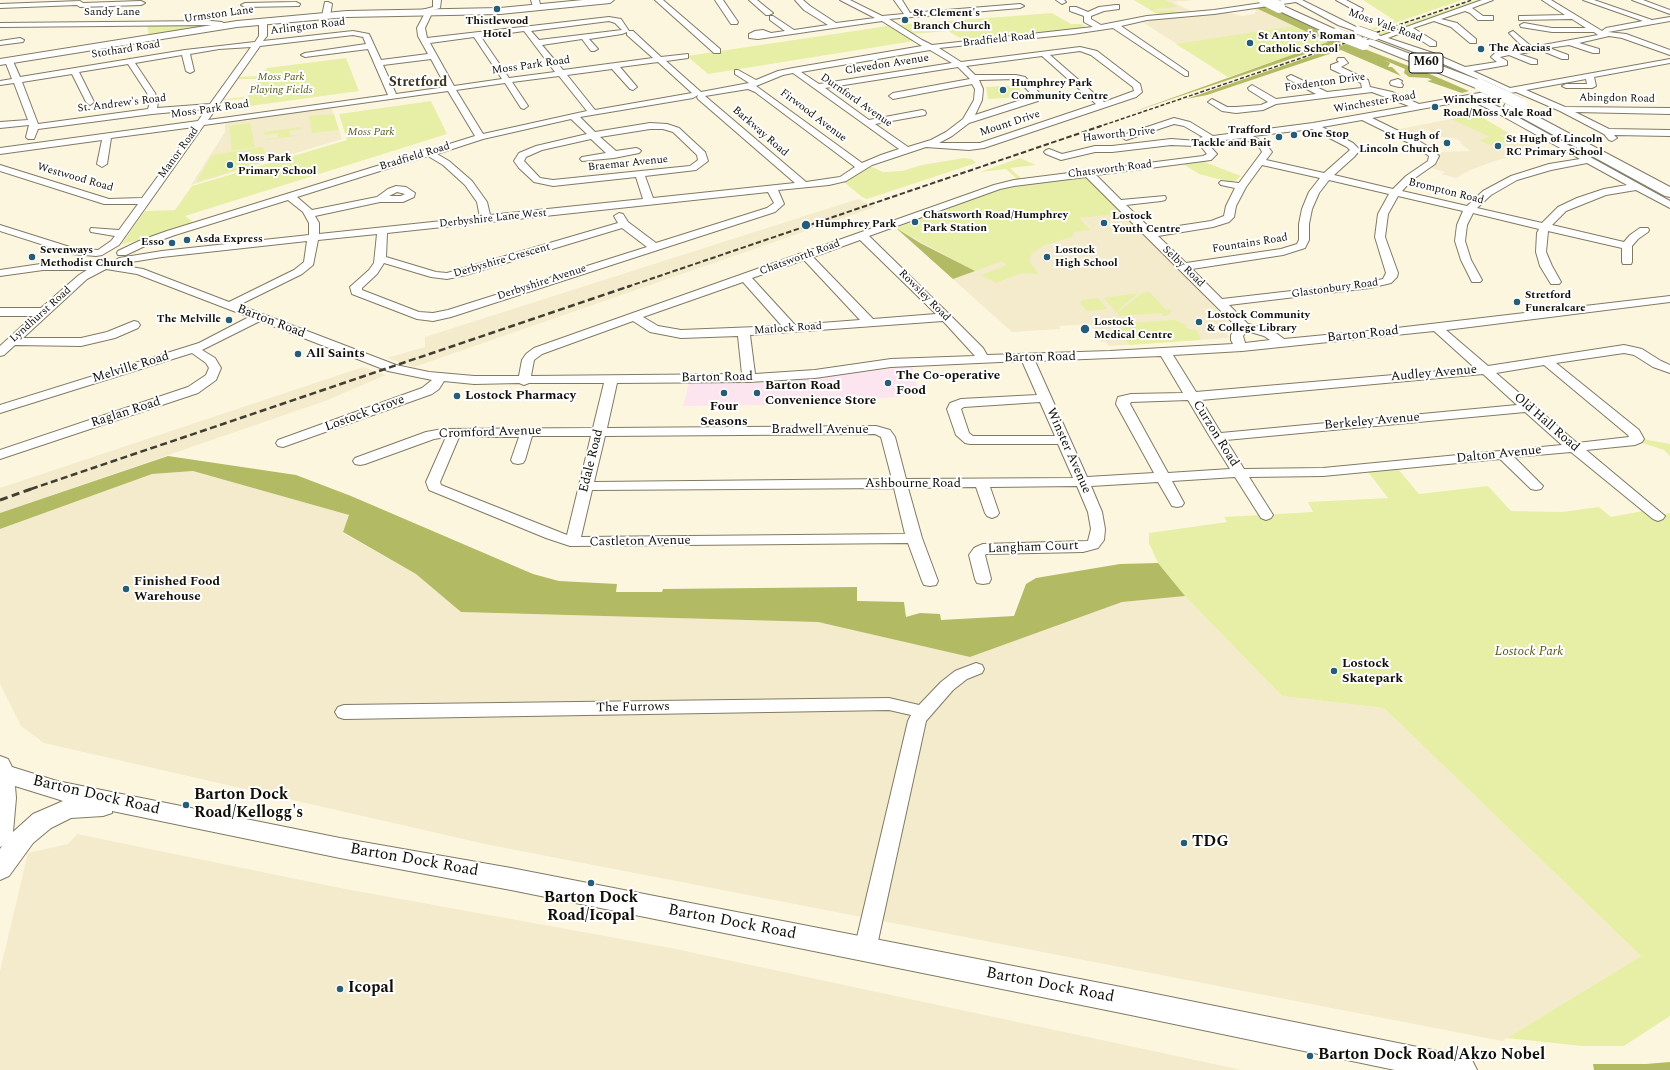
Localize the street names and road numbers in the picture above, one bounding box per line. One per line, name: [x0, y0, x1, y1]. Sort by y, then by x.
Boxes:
street label: Urmston Lane: [183, 4, 255, 26]
street label: Sandy Lane: [84, 6, 140, 20]
street label: Moss Vale Road: [1346, 7, 1424, 45]
street label: Arlington Road: [270, 16, 346, 38]
street label: Bradfield Road: [962, 30, 1036, 50]
street label: Stothard Road: [91, 38, 161, 62]
street label: Clevedon Avenue: [844, 52, 930, 78]
road number: M60: [1409, 53, 1443, 73]
street label: Moss Park Road: [491, 54, 571, 78]
street label: Durnford Avenue: [818, 71, 894, 131]
street label: Foxdenton Drive: [1284, 71, 1366, 95]
street label: Firwood Avenue: [777, 87, 849, 145]
street label: Winchester Road: [1333, 89, 1417, 117]
street label: St. Andrew's Road: [77, 92, 167, 116]
street label: Abingdon Road: [1579, 92, 1655, 106]
street label: Moss Park Road: [170, 98, 250, 122]
street label: Barkway Road: [729, 104, 791, 160]
street label: Mount Drive: [978, 108, 1042, 140]
street label: Manor Road: [156, 125, 202, 181]
street label: Haworth Drive: [1082, 125, 1156, 145]
street label: Bradfield Road: [378, 140, 452, 174]
street label: Braemar Avenue: [587, 153, 669, 175]
street label: Chatsworth Road: [1067, 158, 1153, 182]
street label: Westwood Road: [36, 161, 114, 195]
street label: Brompton Road: [1407, 176, 1485, 208]
street label: Derbyshire Lane West: [439, 207, 547, 231]
street label: Fountains Road: [1211, 232, 1289, 256]
street label: Chatsworth Road: [758, 237, 842, 279]
street label: Derbyshire Crescent: [452, 241, 552, 281]
street label: Selby Road: [1159, 244, 1207, 290]
street label: Derbyshire Avenue: [496, 262, 588, 304]
street label: Rowsley Road: [895, 267, 953, 325]
street label: Glastonbury Road: [1291, 276, 1379, 302]
street label: Lyndhurst Road: [8, 284, 74, 346]
street label: Barton Road: [235, 302, 307, 342]
street label: Matlock Road: [754, 320, 822, 338]
street label: Barton Road: [1326, 323, 1400, 347]
street label: Melville Road: [91, 349, 171, 387]
street label: Barton Road: [1004, 350, 1076, 366]
street label: Audley Avenue: [1390, 362, 1478, 386]
street label: Barton Road: [681, 370, 753, 386]
street label: Old Hall Road: [1510, 390, 1582, 456]
street label: Lostock Grove: [323, 392, 407, 436]
street label: Raglan Road: [89, 394, 163, 432]
street label: Curzon Road: [1188, 398, 1242, 470]
street label: Winster Avenue: [1042, 406, 1094, 496]
street label: Berkeley Avenue: [1324, 410, 1420, 434]
street label: Bradwell Avenue: [771, 422, 869, 438]
street label: Cromford Avenue: [438, 423, 542, 443]
street label: Edale Road: [577, 428, 607, 494]
street label: Dalton Avenue: [1456, 443, 1542, 467]
street label: Ashbourne Road: [865, 476, 961, 492]
street label: Castleton Avenue: [589, 533, 691, 551]
street label: Langham Court: [987, 539, 1079, 557]
street label: The Furrows: [596, 700, 670, 716]
street label: Barton Dock Road: [30, 772, 162, 820]
street label: Barton Dock Road: [348, 840, 480, 882]
street label: Barton Dock Road: [666, 901, 798, 945]
street label: Barton Dock Road: [984, 964, 1116, 1008]

